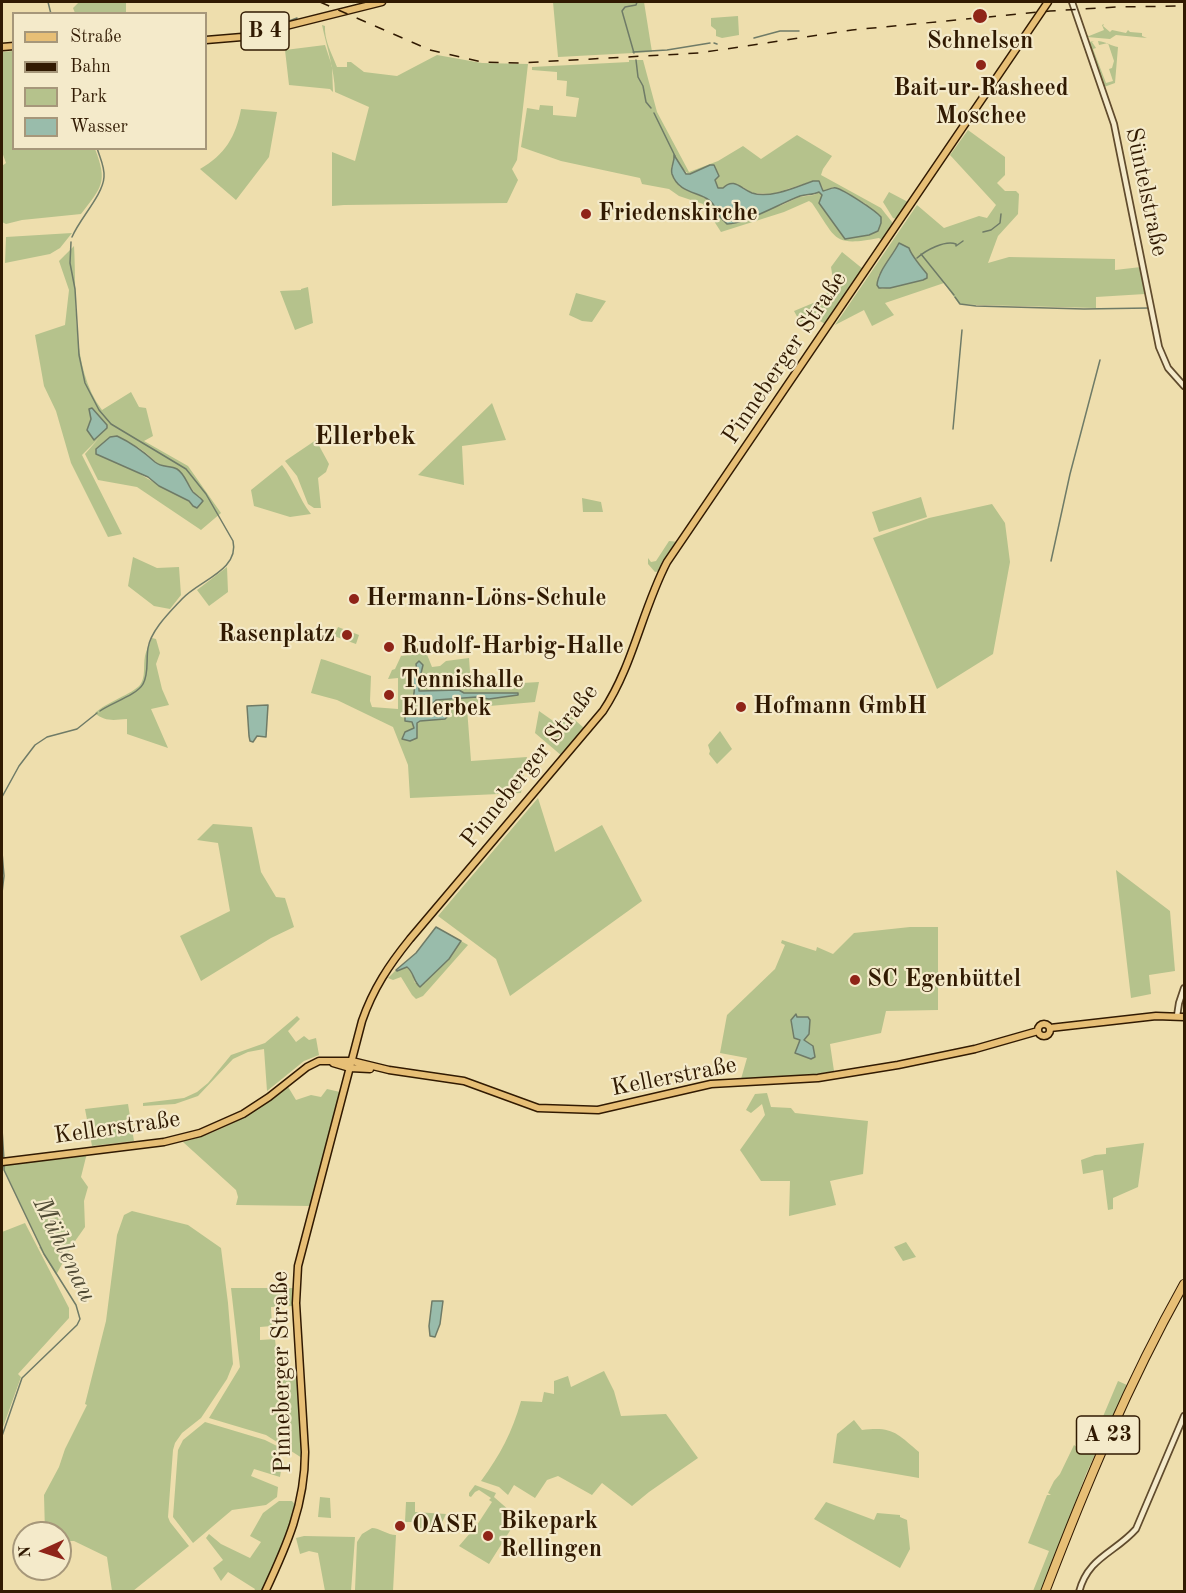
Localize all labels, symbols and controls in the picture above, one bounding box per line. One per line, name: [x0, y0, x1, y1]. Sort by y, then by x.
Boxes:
marker: Schnelsen: [971, 7, 989, 25]
legend: [12, 12, 207, 150]
road number: B 4: [241, 12, 289, 50]
text: Straße: [70, 28, 121, 46]
place label: Schnelsen: [927, 28, 1033, 56]
text: Bahn: [70, 58, 111, 76]
marker: Bait-ur-Rasheed Moschee: [974, 58, 988, 72]
place label: Bait-ur-Rasheed Moschee: [893, 75, 1069, 131]
text: Park: [70, 88, 107, 106]
text: Wasser: [70, 118, 128, 136]
street label: Süntelstraße: [1118, 125, 1174, 259]
place label: Friedenskirche: [598, 200, 758, 228]
marker: Friedenskirche: [579, 207, 593, 221]
street label: Pinneberger Straße: [717, 266, 853, 450]
district label: Ellerbek: [314, 421, 416, 453]
place label: Hermann-Löns-Schule: [366, 585, 607, 613]
marker: Hermann-Löns-Schule: [347, 592, 361, 606]
place label: Rasenplatz: [218, 621, 335, 649]
marker: Rasenplatz: [340, 628, 354, 642]
place label: Rudolf-Harbig-Halle: [401, 633, 624, 661]
marker: Rudolf-Harbig-Halle: [382, 640, 396, 654]
place label: Tennishalle Ellerbek: [401, 667, 524, 723]
street label: Pinneberger Straße: [455, 678, 605, 854]
marker: Tennishalle Ellerbek: [382, 688, 396, 702]
place label: Hofmann GmbH: [753, 693, 927, 721]
marker: Hofmann GmbH: [734, 700, 748, 714]
place label: SC Egenbüttel: [867, 966, 1021, 994]
marker: SC Egenbüttel: [848, 973, 862, 987]
street label: Kellerstraße: [609, 1051, 739, 1103]
street label: Kellerstraße: [52, 1105, 182, 1151]
water label: Mühlenau: [25, 1192, 103, 1308]
street label: Pinneberger Straße: [266, 1271, 298, 1473]
road number: A 23: [1076, 1416, 1140, 1454]
place label: Bikepark Rellingen: [500, 1508, 602, 1564]
place label: OASE: [412, 1512, 477, 1540]
marker: OASE: [393, 1519, 407, 1533]
north arrow: [12, 1521, 72, 1581]
marker: Bikepark Rellingen: [481, 1529, 495, 1543]
text: N: [18, 1545, 34, 1558]

